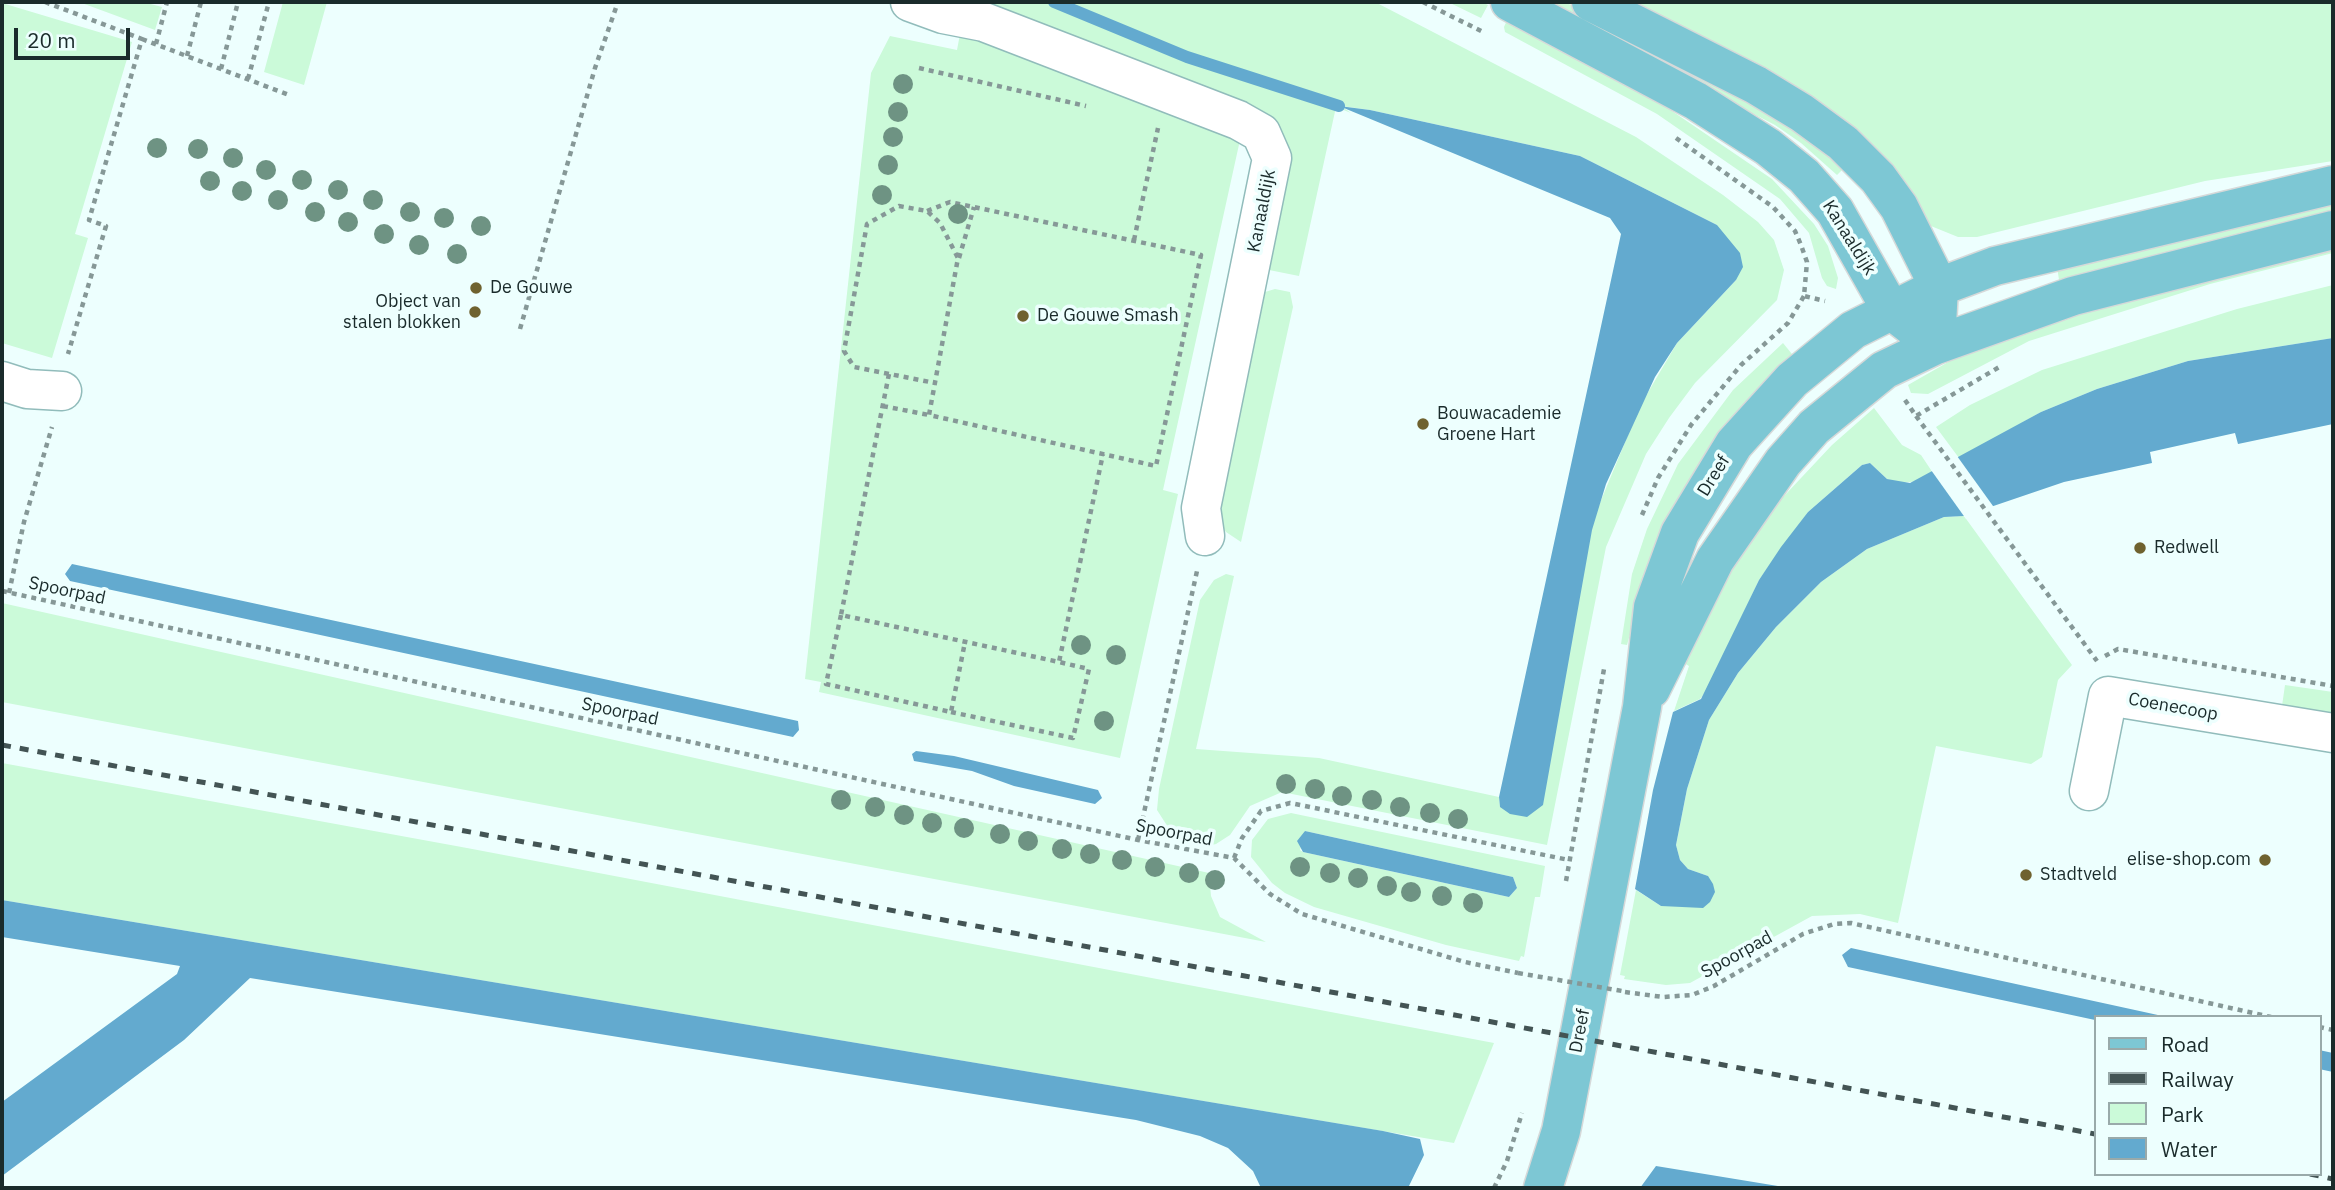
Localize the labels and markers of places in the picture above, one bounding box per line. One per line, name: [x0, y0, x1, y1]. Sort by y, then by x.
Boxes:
place label: De Gouwe: [490, 277, 573, 299]
marker: De Gouwe: [468, 280, 484, 296]
place label: Object van stalen blokken: [343, 291, 461, 334]
marker: Object van stalen blokken: [467, 304, 483, 320]
place label: De Gouwe Smash: [1037, 305, 1179, 327]
marker: De Gouwe Smash: [1015, 308, 1031, 324]
place label: Bouwacademie Groene Hart: [1437, 403, 1561, 446]
marker: Bouwacademie Groene Hart: [1415, 416, 1431, 432]
place label: Redwell: [2154, 537, 2219, 559]
marker: Redwell: [2132, 540, 2148, 556]
place label: elise-shop.com: [2127, 849, 2251, 871]
marker: elise-shop.com: [2257, 852, 2273, 868]
place label: Stadtveld: [2040, 864, 2117, 886]
marker: Stadtveld: [2018, 867, 2034, 883]

